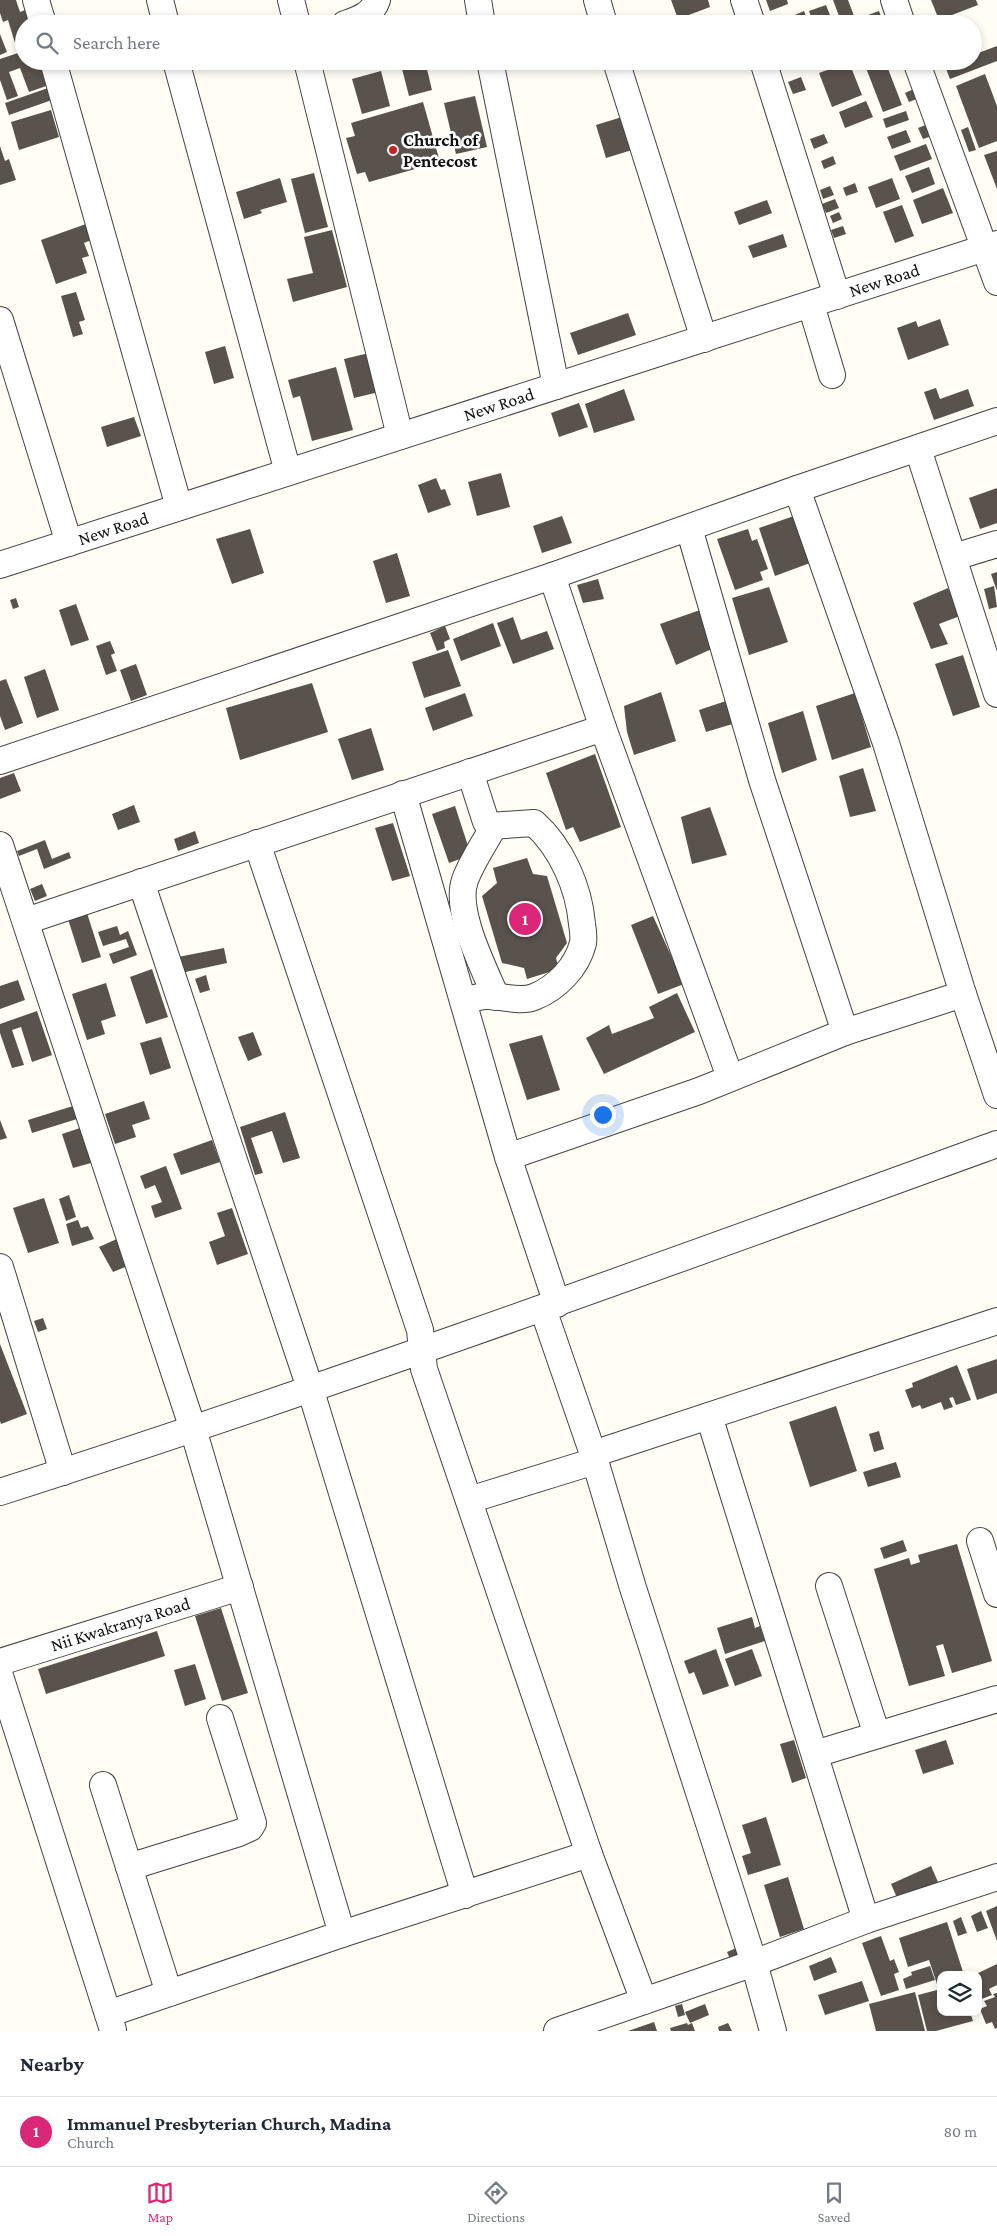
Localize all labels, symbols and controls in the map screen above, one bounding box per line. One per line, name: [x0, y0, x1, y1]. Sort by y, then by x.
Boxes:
search box: [15, 15, 982, 70]
icon: search: [33, 29, 61, 57]
text: Search here: [73, 32, 160, 53]
place label: Church of Pentecost: [403, 130, 479, 171]
marker: Church of Pentecost: [387, 144, 399, 156]
street label: New Road: [847, 259, 922, 301]
street label: New Road: [461, 384, 537, 425]
street label: New Road: [76, 508, 151, 549]
pin: 1: [509, 900, 541, 938]
your location: [590, 1102, 616, 1128]
street label: Nii Kwakranya Road: [48, 1593, 193, 1656]
map controls: [937, 1971, 982, 2016]
button: layers: [937, 1971, 982, 2016]
text: Nearby: [20, 2052, 84, 2076]
text: Immanuel Presbyterian Church, Madina: [67, 2113, 391, 2134]
text: 1: [33, 2123, 39, 2140]
text: 80 m: [943, 2123, 977, 2140]
text: Church: [67, 2134, 114, 2151]
tab: Map: [146, 2179, 174, 2225]
tab: Directions: [467, 2179, 525, 2225]
tab: Saved: [818, 2179, 851, 2225]

